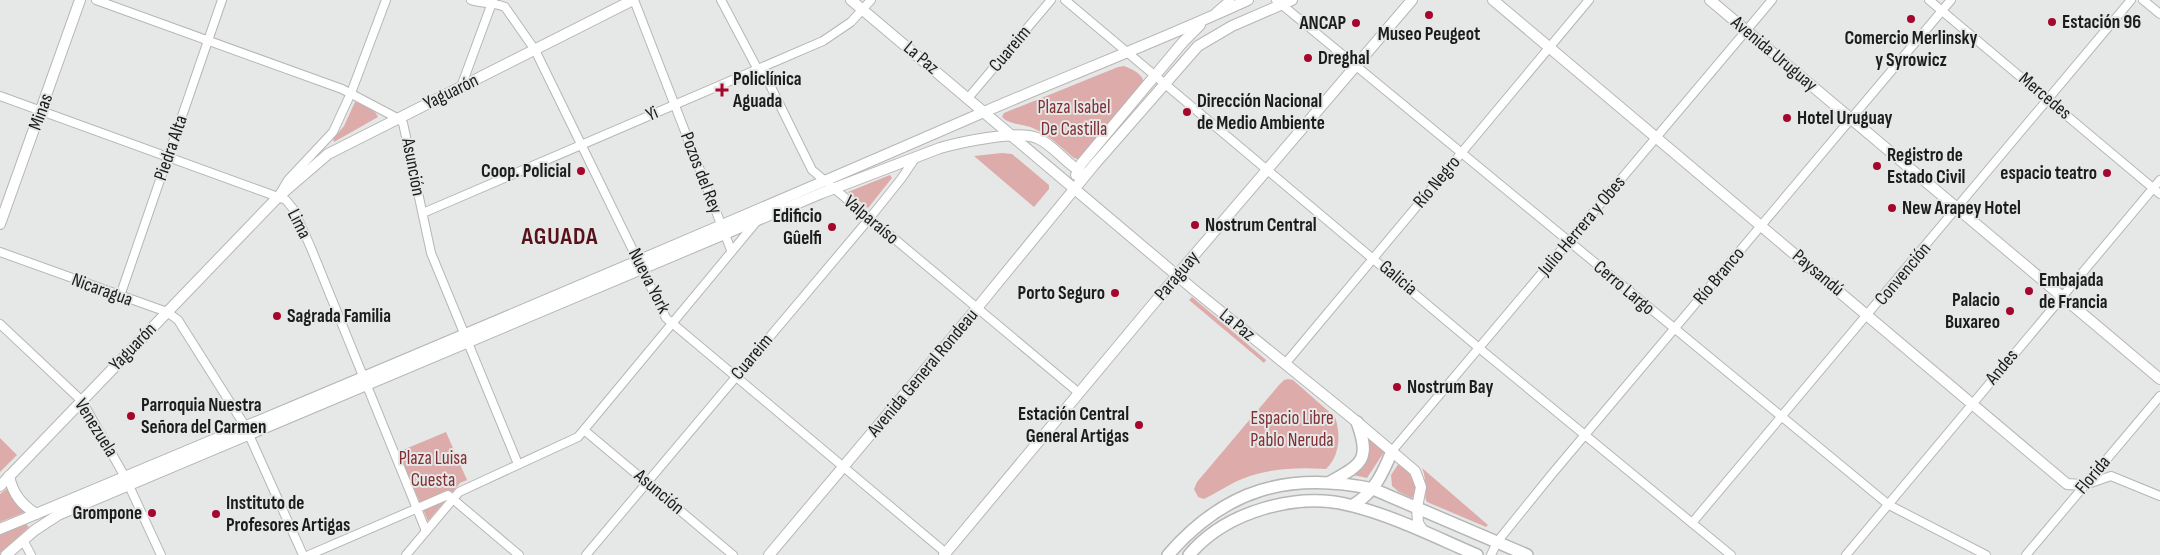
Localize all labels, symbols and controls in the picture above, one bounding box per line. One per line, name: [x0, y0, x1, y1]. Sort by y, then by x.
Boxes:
marker: Museo Peugeot: [1423, 9, 1435, 21]
street label: Avenida Uruguay: [1725, 11, 1822, 97]
place label: Estación 96: [2062, 11, 2141, 34]
place label: ANCAP: [1299, 12, 1346, 35]
marker: Comercio Merlinsky y Syrowicz: [1905, 13, 1917, 25]
marker: Estación 96: [2046, 16, 2058, 28]
marker: ANCAP: [1350, 17, 1362, 29]
street label: Cuareim: [984, 21, 1036, 77]
place label: Museo Peugeot: [1378, 23, 1480, 46]
place label: Comercio Merlinsky y Syrowicz: [1844, 27, 1978, 72]
street label: La Paz: [899, 37, 944, 80]
place label: Dreghal: [1318, 47, 1370, 70]
marker: Dreghal: [1302, 52, 1314, 64]
street label: Mercedes: [2014, 67, 2076, 125]
place label: Policlínica Aguada: [732, 68, 802, 113]
street label: Yaguarón: [420, 69, 482, 115]
marker: Policlínica Aguada: [715, 83, 729, 97]
street label: Minas: [24, 90, 58, 133]
place label: Dirección Nacional de Medio Ambiente: [1197, 90, 1325, 135]
park label: Plaza Isabel De Castilla: [1038, 96, 1110, 141]
street label: Yi: [643, 101, 661, 127]
marker: Dirección Nacional de Medio Ambiente: [1181, 106, 1193, 118]
place label: Hotel Uruguay: [1797, 107, 1893, 130]
street label: Piedra Alta: [149, 112, 193, 184]
marker: Hotel Uruguay: [1781, 112, 1793, 124]
street label: Pozos del Rey: [675, 129, 727, 218]
street label: Asunción: [396, 135, 430, 198]
place label: Registro de Estado Civil: [1887, 144, 1965, 189]
street label: Río Negro: [1409, 151, 1465, 213]
place label: Coop. Policial: [481, 160, 571, 183]
marker: Registro de Estado Civil: [1871, 160, 1883, 172]
place label: espacio teatro: [2000, 162, 2097, 185]
marker: Coop. Policial: [575, 165, 587, 177]
marker: espacio teatro: [2101, 167, 2113, 179]
street label: Julio Herrera y Obes: [1533, 171, 1631, 281]
street label: Valparaíso: [839, 190, 903, 250]
place label: New Arapey Hotel: [1902, 197, 2021, 220]
marker: New Arapey Hotel: [1886, 202, 1898, 214]
street label: Lima: [282, 205, 316, 243]
place label: Edificio Gûelfi: [773, 205, 822, 250]
place label: Nostrum Central: [1205, 214, 1317, 237]
marker: Nostrum Central: [1189, 219, 1201, 231]
marker: Edificio Gûelfi: [826, 221, 838, 233]
district label: AGUADA: [520, 222, 599, 251]
street label: Convención: [1870, 238, 1936, 310]
street label: Río Branco: [1688, 243, 1750, 309]
street label: Nueva York: [623, 245, 675, 318]
street label: Paysandú: [1787, 245, 1849, 301]
street label: Paraguay: [1150, 246, 1205, 305]
street label: Galicia: [1374, 255, 1422, 301]
street label: Cerro Largo: [1589, 256, 1659, 320]
street label: Nicaragua: [68, 268, 136, 312]
place label: Embajada de Francia: [2039, 269, 2108, 314]
place label: Porto Seguro: [1018, 282, 1105, 305]
marker: Embajada de Francia: [2023, 285, 2035, 297]
marker: Porto Seguro: [1109, 287, 1121, 299]
place label: Palacio Buxareo: [1945, 289, 2000, 334]
street label: Avenida General Rondeau: [862, 304, 983, 442]
street label: La Paz: [1214, 304, 1260, 346]
place label: Sagrada Familia: [287, 305, 391, 328]
marker: Palacio Buxareo: [2004, 305, 2016, 317]
marker: Sagrada Familia: [271, 310, 283, 322]
street label: Yaguarón: [104, 318, 162, 376]
street label: Cuareim: [726, 329, 778, 385]
street label: Andes: [1980, 345, 2023, 390]
place label: Nostrum Bay: [1407, 376, 1493, 399]
marker: Nostrum Bay: [1391, 381, 1403, 393]
place label: Parroquia Nuestra Señora del Carmen: [141, 394, 266, 439]
street label: Venezuela: [69, 395, 123, 461]
place label: Estación Central General Artigas: [1018, 403, 1129, 448]
park label: Espacio Libre Pablo Neruda: [1250, 407, 1334, 452]
marker: Parroquia Nuestra Señora del Carmen: [125, 410, 137, 422]
marker: Estación Central General Artigas: [1133, 419, 1145, 431]
park label: Plaza Luisa Cuesta: [399, 447, 467, 492]
street label: Florida: [2070, 451, 2116, 499]
street label: Asunción: [629, 464, 689, 520]
place label: Instituto de Profesores Artigas: [226, 492, 350, 537]
place label: Grompone: [72, 502, 142, 525]
marker: Grompone: [146, 507, 158, 519]
marker: Instituto de Profesores Artigas: [210, 508, 222, 520]

